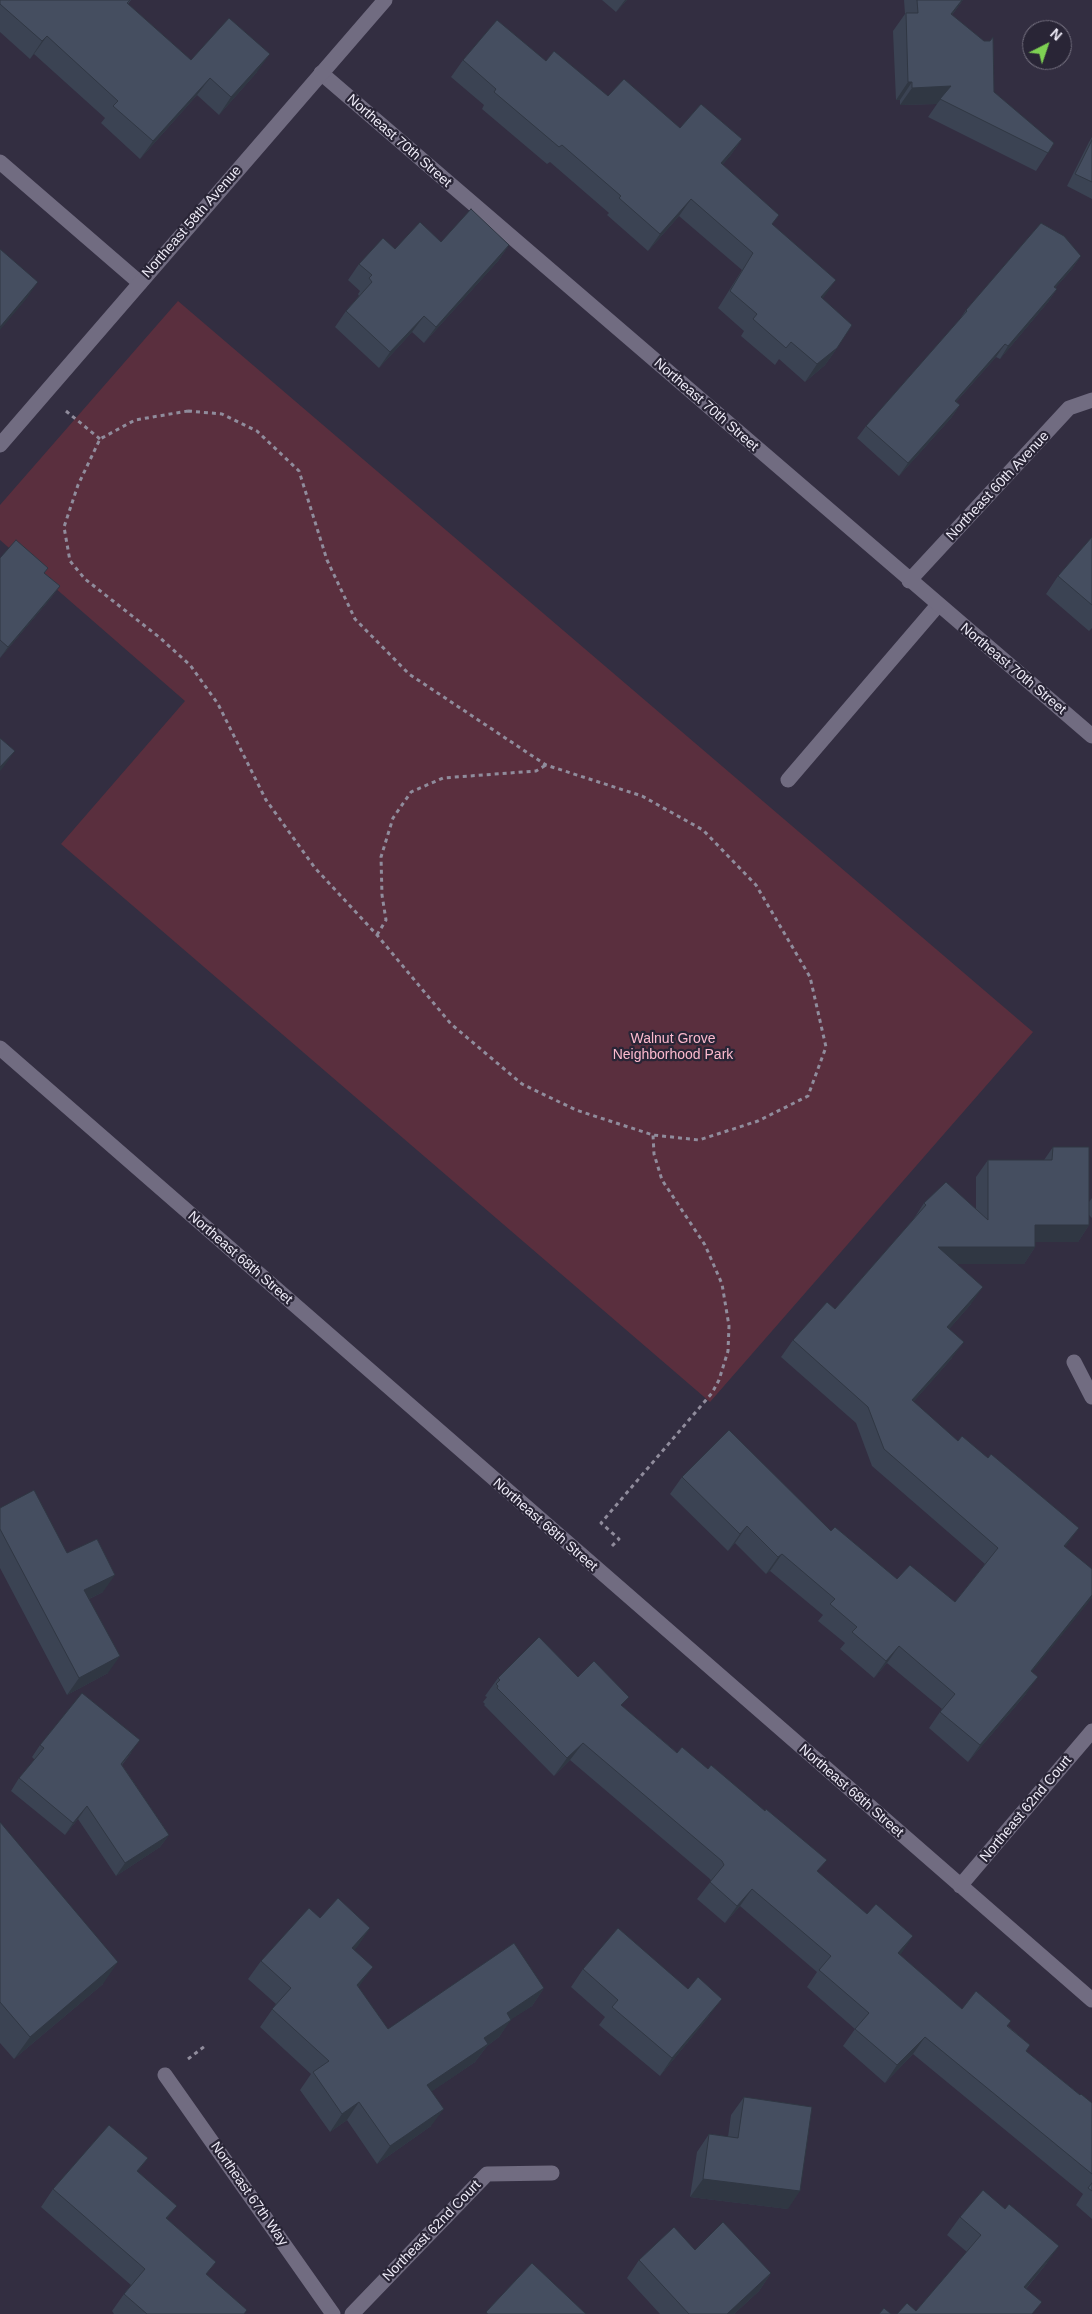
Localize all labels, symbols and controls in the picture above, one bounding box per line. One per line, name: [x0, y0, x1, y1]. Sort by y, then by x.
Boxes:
north arrow: [1022, 20, 1072, 70]
text: N: [1047, 25, 1065, 44]
street label: Northeast 70th Street: [343, 91, 455, 191]
street label: Northeast 58th Avenue: [139, 163, 245, 281]
street label: Northeast 70th Street: [650, 355, 762, 455]
street label: Northeast 60th Avenue: [943, 428, 1053, 544]
street label: Northeast 70th Street: [957, 620, 1069, 718]
park label: Walnut Grove Neighborhood Park: [613, 1031, 733, 1064]
street label: Northeast 68th Street: [184, 1208, 296, 1308]
street label: Northeast 68th Street: [489, 1475, 601, 1575]
street label: Northeast 68th Street: [795, 1741, 907, 1841]
street label: Northeast 62nd Court: [977, 1752, 1075, 1866]
street label: Northeast 67th Way: [207, 2139, 291, 2249]
street label: Northeast 62nd Court: [379, 2177, 485, 2285]

